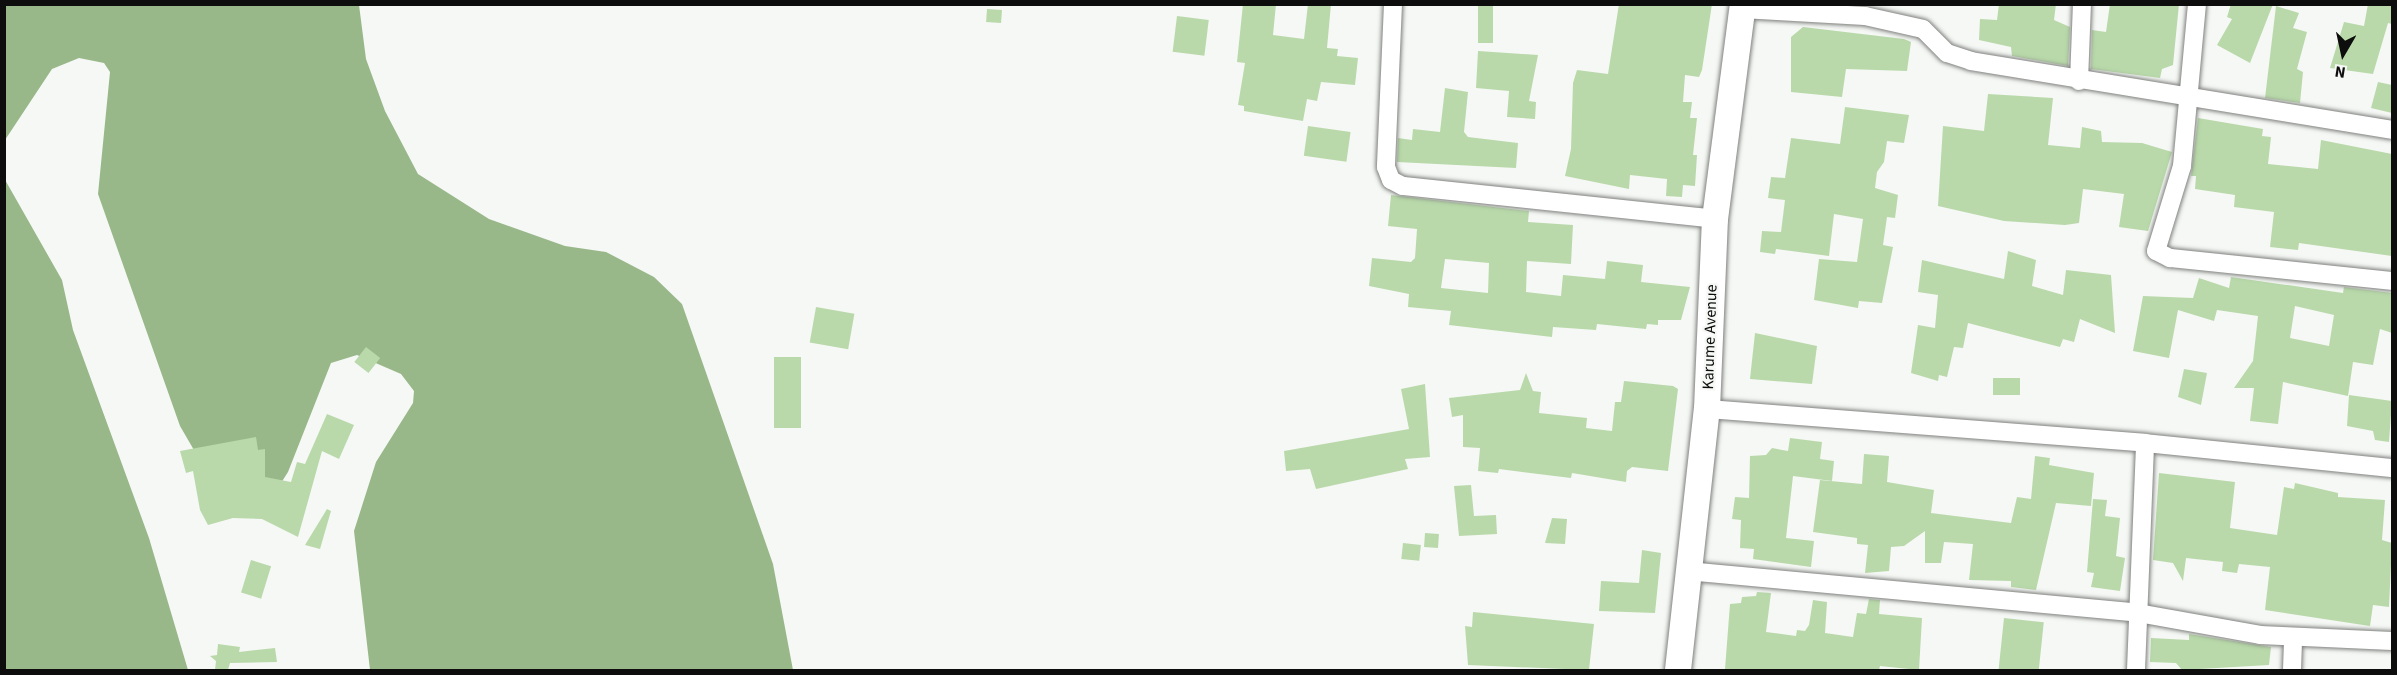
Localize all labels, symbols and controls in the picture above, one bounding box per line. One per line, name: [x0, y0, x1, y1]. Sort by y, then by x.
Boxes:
north arrow: [2313, 24, 2373, 84]
text: N: [2333, 60, 2347, 83]
street label: Karume Avenue: [1699, 284, 1721, 390]

